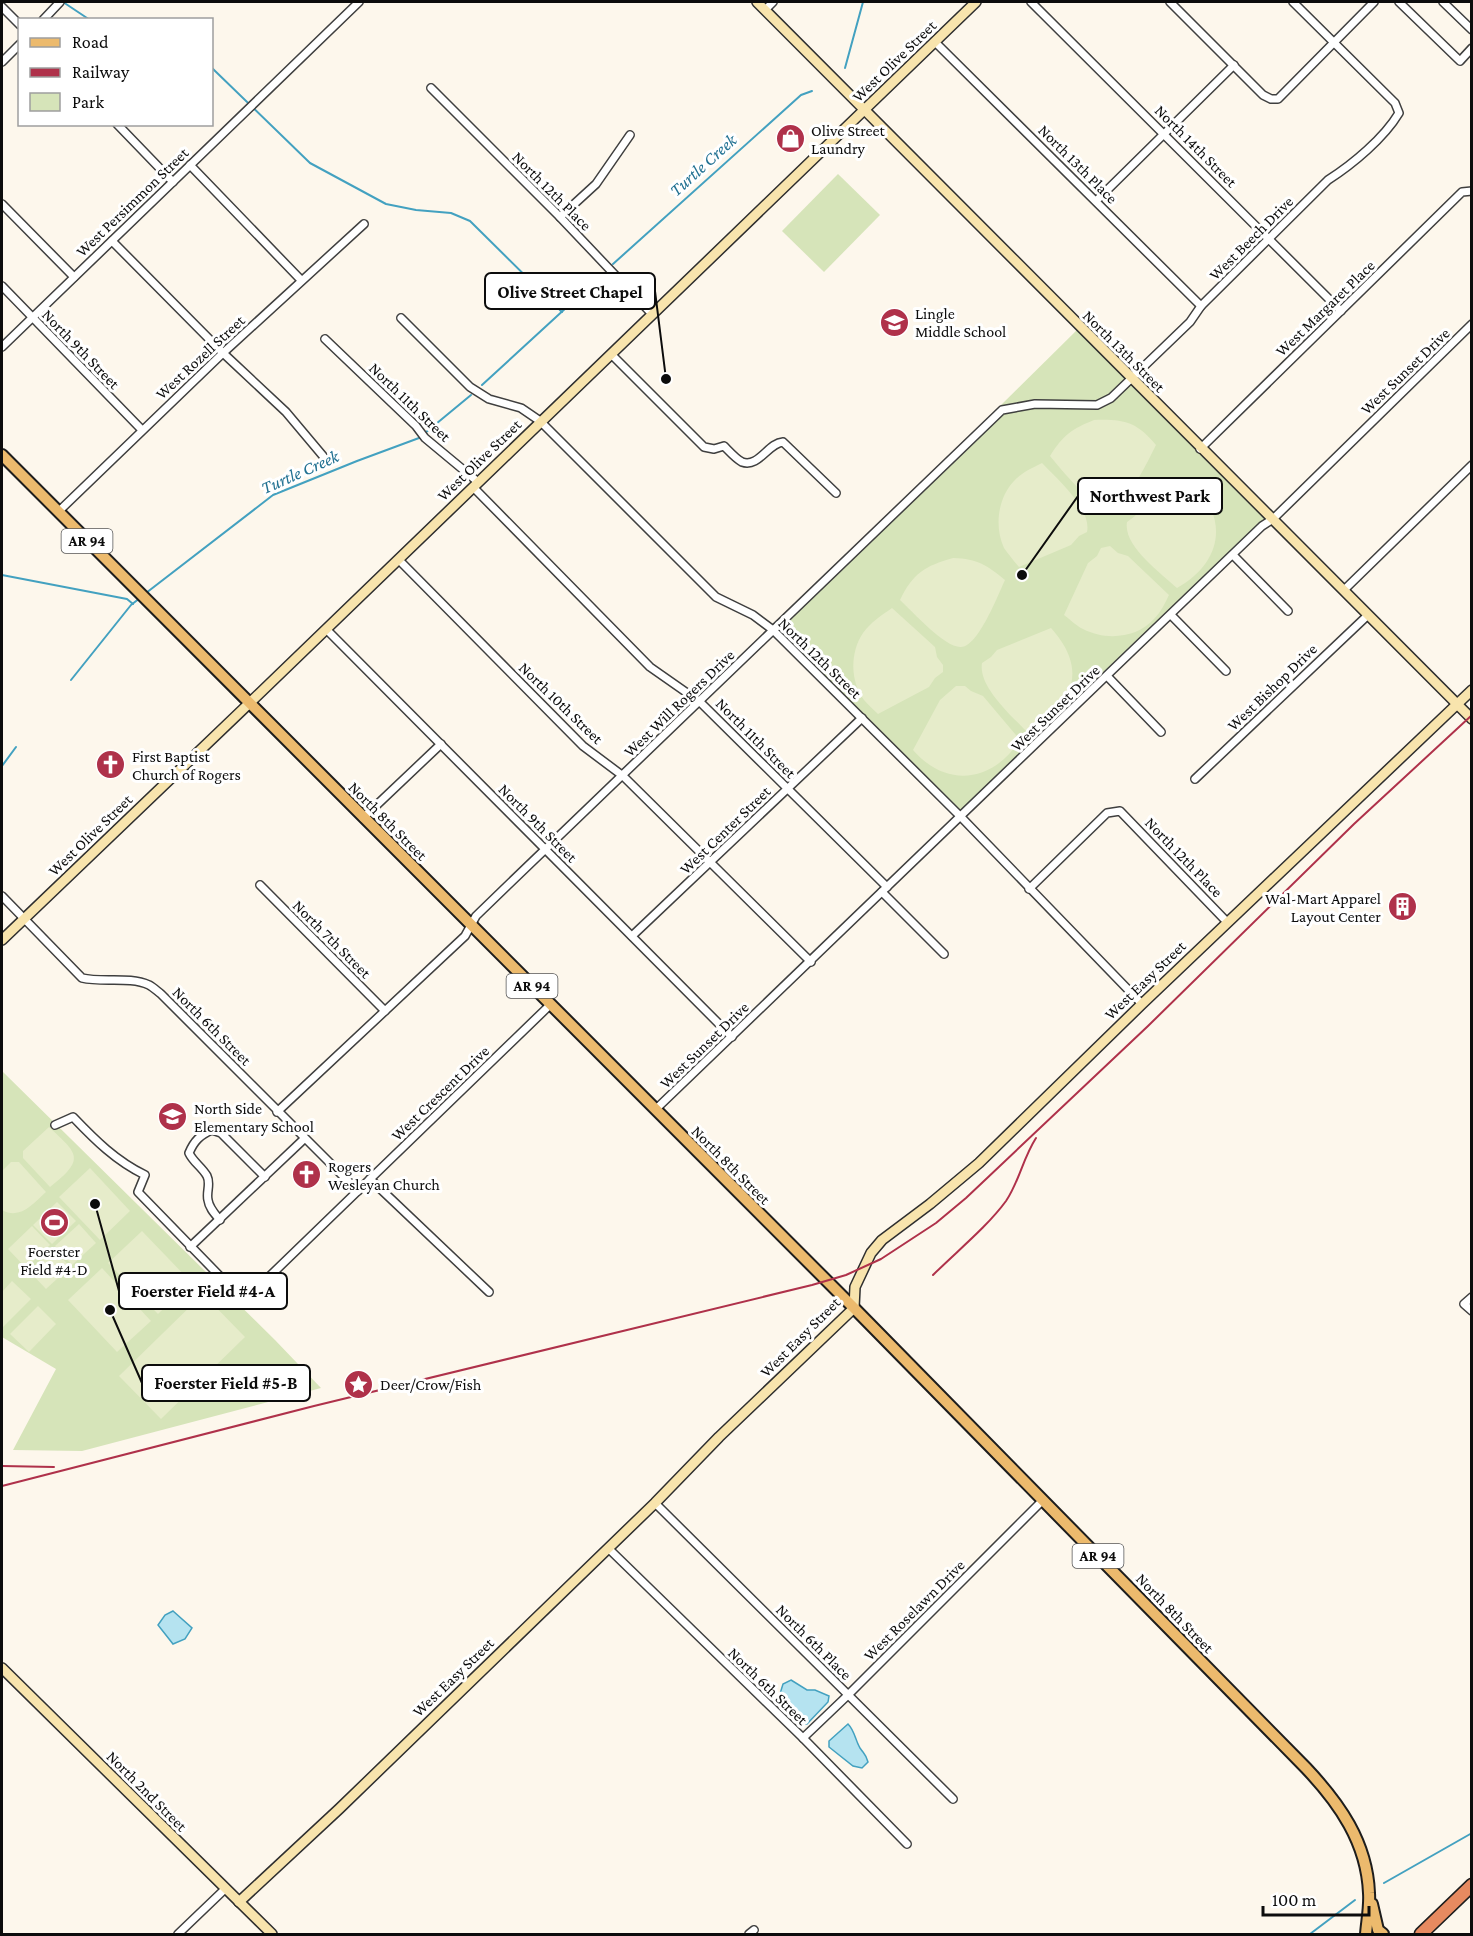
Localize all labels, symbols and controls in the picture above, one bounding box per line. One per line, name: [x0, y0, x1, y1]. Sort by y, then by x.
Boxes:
street label: West Olive Street: [849, 16, 940, 105]
legend: [18, 18, 213, 126]
text: Road: [72, 32, 109, 52]
text: Railway: [72, 62, 130, 82]
text: Park: [72, 92, 104, 112]
street label: North 14th Street: [1152, 102, 1241, 191]
street label: North 13th Place: [1035, 121, 1121, 207]
place label: Olive Street Laundry: [811, 122, 886, 158]
shop icon: Olive Street Laundry: [774, 123, 806, 155]
water label: Turtle Creek: [666, 129, 741, 200]
street label: West Persimmon Street: [72, 144, 192, 260]
street label: North 12th Place: [509, 148, 595, 234]
street label: West Beech Drive: [1206, 193, 1296, 283]
street label: West Margaret Place: [1272, 256, 1379, 360]
callout: Olive Street Chapel: [485, 273, 655, 309]
text: Olive Street Chapel: [497, 282, 643, 302]
place label: Lingle Middle School: [915, 305, 1006, 340]
street label: North 9th Street: [39, 306, 124, 393]
school or university icon: Lingle Middle School: [878, 306, 910, 338]
street label: North 13th Street: [1080, 307, 1169, 396]
street label: West Rozell Street: [152, 311, 248, 402]
street label: West Sunset Drive: [1357, 324, 1453, 418]
street label: North 11th Street: [366, 359, 455, 445]
street label: West Olive Street: [434, 415, 525, 504]
water label: Turtle Creek: [258, 446, 343, 498]
callout: Northwest Park: [1078, 478, 1222, 514]
text: Northwest Park: [1090, 486, 1210, 506]
road number: AR 94: [62, 529, 112, 553]
street label: North 12th Street: [775, 614, 865, 702]
street label: West Bishop Drive: [1224, 640, 1321, 735]
street label: West Will Rogers Drive: [620, 646, 738, 761]
street label: North 10th Street: [516, 659, 607, 748]
street label: West Sunset Drive: [1007, 661, 1103, 755]
street label: North 11th Street: [713, 695, 800, 782]
place label: First Baptist Church of Rogers: [132, 748, 241, 784]
church icon: First Baptist Church of Rogers: [95, 749, 127, 781]
street label: North 8th Street: [345, 778, 431, 864]
street label: North 9th Street: [495, 780, 581, 866]
street label: West Center Street: [676, 782, 774, 877]
street label: West Olive Street: [45, 790, 136, 879]
street label: North 12th Place: [1142, 814, 1226, 900]
place label: Wal-Mart Apparel Layout Center: [1265, 890, 1381, 926]
building icon: Wal-Mart Apparel Layout Center: [1386, 891, 1418, 923]
street label: North 7th Street: [290, 897, 375, 982]
street label: West Easy Street: [1101, 937, 1190, 1024]
road number: AR 94: [506, 974, 558, 998]
street label: North 6th Street: [169, 983, 255, 1069]
street label: West Sunset Drive: [656, 998, 752, 1092]
street label: West Crescent Drive: [388, 1042, 492, 1144]
place label: North Side Elementary School: [194, 1100, 314, 1136]
school or university icon: North Side Elementary School: [157, 1101, 189, 1133]
street label: North 8th Street: [688, 1122, 774, 1208]
place label: Rogers Wesleyan Church: [328, 1158, 440, 1194]
church icon: Rogers Wesleyan Church: [291, 1159, 323, 1191]
sports icon: Foerster Field #4-D: [38, 1207, 70, 1239]
place label: Foerster Field #4-D: [20, 1243, 88, 1278]
callout: Foerster Field #4-A: [119, 1273, 287, 1309]
text: Foerster Field #4-A: [131, 1281, 275, 1301]
street label: West Easy Street: [757, 1293, 845, 1381]
callout: Foerster Field #5-B: [142, 1365, 310, 1401]
place icon: Deer/Crow/Fish: [343, 1368, 375, 1400]
text: Foerster Field #5-B: [154, 1373, 298, 1393]
place label: Deer/Crow/Fish: [380, 1376, 482, 1393]
road number: AR 94: [1072, 1544, 1124, 1568]
street label: West Roselawn Drive: [860, 1556, 968, 1664]
street label: North 8th Street: [1133, 1570, 1218, 1657]
street label: North 6th Place: [773, 1601, 855, 1683]
street label: West Easy Street: [409, 1634, 498, 1721]
street label: North 6th Street: [725, 1644, 812, 1729]
street label: North 2nd Street: [103, 1747, 191, 1835]
scale bar: [1263, 1879, 1370, 1917]
text: 100 m: [1272, 1890, 1317, 1910]

